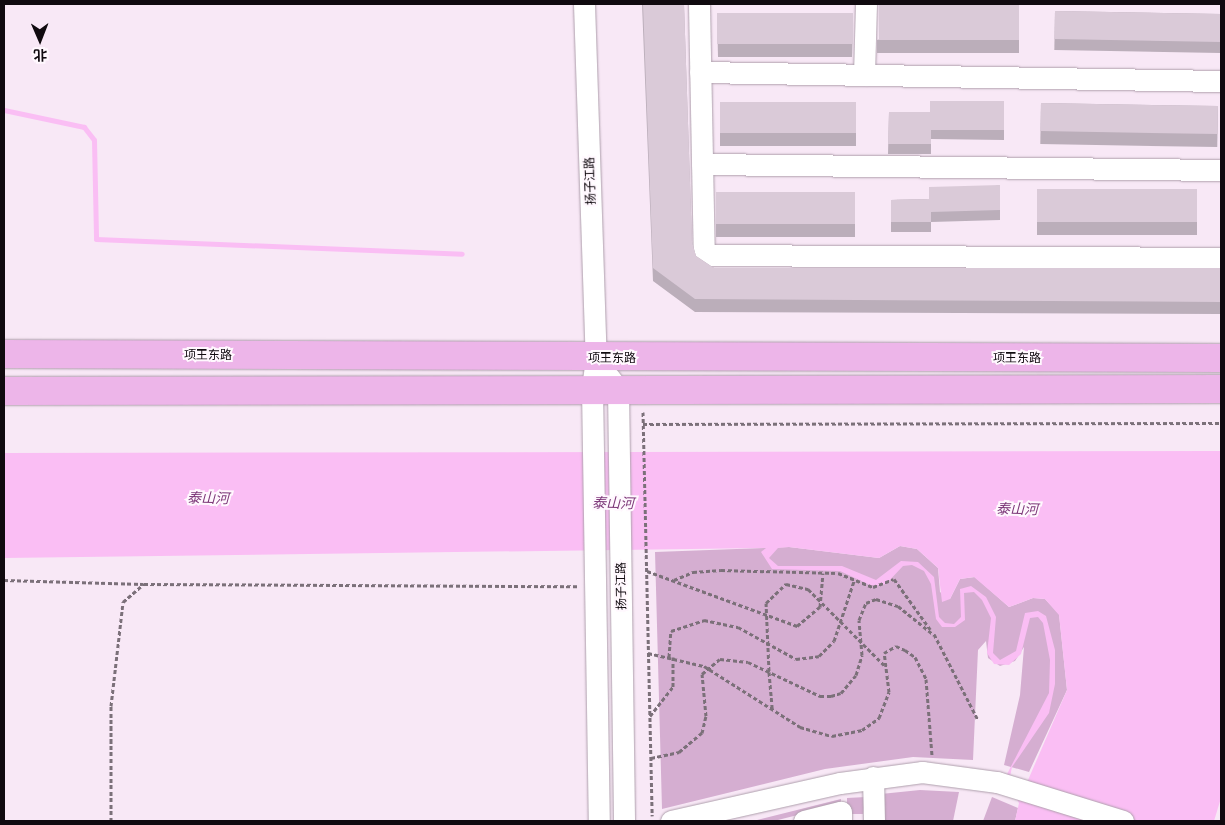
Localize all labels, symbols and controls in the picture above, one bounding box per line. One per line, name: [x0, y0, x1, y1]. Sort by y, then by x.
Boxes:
north arrow: [15, 15, 65, 65]
text: 北: [33, 46, 47, 65]
street label: 扬子江路: [582, 157, 598, 205]
street label: 项王东路: [184, 348, 232, 362]
street label: 项王东路: [588, 351, 636, 365]
street label: 项王东路: [993, 351, 1041, 365]
water label: 泰山河: [187, 489, 229, 507]
water label: 泰山河: [592, 494, 634, 512]
water label: 泰山河: [996, 500, 1038, 518]
street label: 扬子江路: [613, 562, 629, 610]

